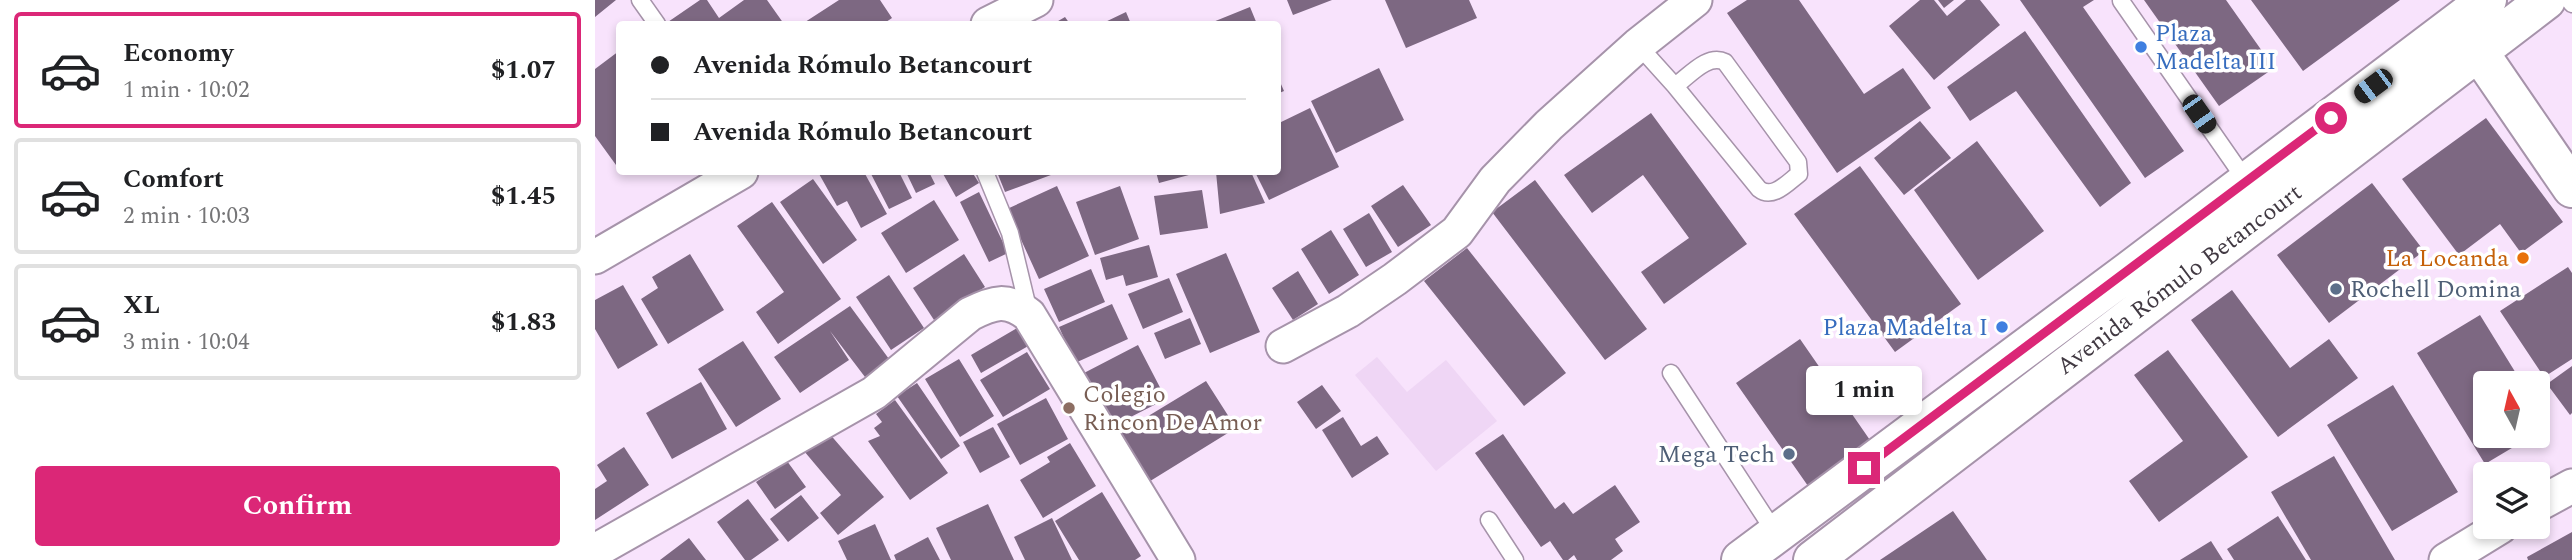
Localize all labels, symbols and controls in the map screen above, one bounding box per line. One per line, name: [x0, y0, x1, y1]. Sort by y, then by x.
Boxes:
place label: Plaza Madelta III: [2155, 16, 2276, 80]
text: Economy: [123, 33, 233, 73]
icon: car: [39, 39, 102, 102]
marker: Plaza Madelta III: [2133, 39, 2149, 55]
text: Avenida Rómulo Betancourt: [693, 45, 1032, 85]
text: $1.07: [491, 50, 556, 90]
car: [2350, 65, 2397, 107]
text: 1 min · 10:02: [123, 73, 250, 108]
car: [2179, 91, 2220, 137]
route start: [2315, 102, 2347, 134]
text: Avenida Rómulo Betancourt: [693, 112, 1032, 152]
text: Comfort: [123, 159, 224, 199]
icon: car: [39, 165, 102, 228]
street label: Avenida Rómulo Betancourt: [2049, 175, 2310, 384]
text: $1.45: [491, 176, 556, 216]
text: 2 min · 10:03: [123, 199, 250, 234]
place label: La Locanda: [2385, 241, 2509, 277]
marker: La Locanda: [2515, 250, 2531, 266]
place label: Rochell Domina: [2350, 272, 2522, 308]
marker: Rochell Domina: [2328, 281, 2344, 297]
text: XL: [123, 285, 160, 325]
icon: car: [39, 291, 102, 354]
text: $1.83: [491, 302, 556, 342]
place label: Plaza Madelta I: [1822, 310, 1988, 346]
marker: Plaza Madelta I: [1994, 319, 2010, 335]
text: 3 min · 10:04: [123, 325, 250, 360]
callout: 1 min: [1806, 366, 1922, 416]
north arrow: [2473, 371, 2550, 448]
map controls: [2473, 371, 2550, 539]
text: 1 min: [1833, 373, 1895, 408]
place label: Colegio Rincon De Amor: [1083, 377, 1262, 441]
marker: Colegio Rincon De Amor: [1061, 400, 1077, 416]
place label: Mega Tech: [1658, 437, 1775, 473]
marker: Mega Tech: [1781, 446, 1797, 462]
route end: [1848, 452, 1880, 484]
button: layers: [2473, 462, 2550, 539]
button: Confirm: [35, 466, 560, 546]

